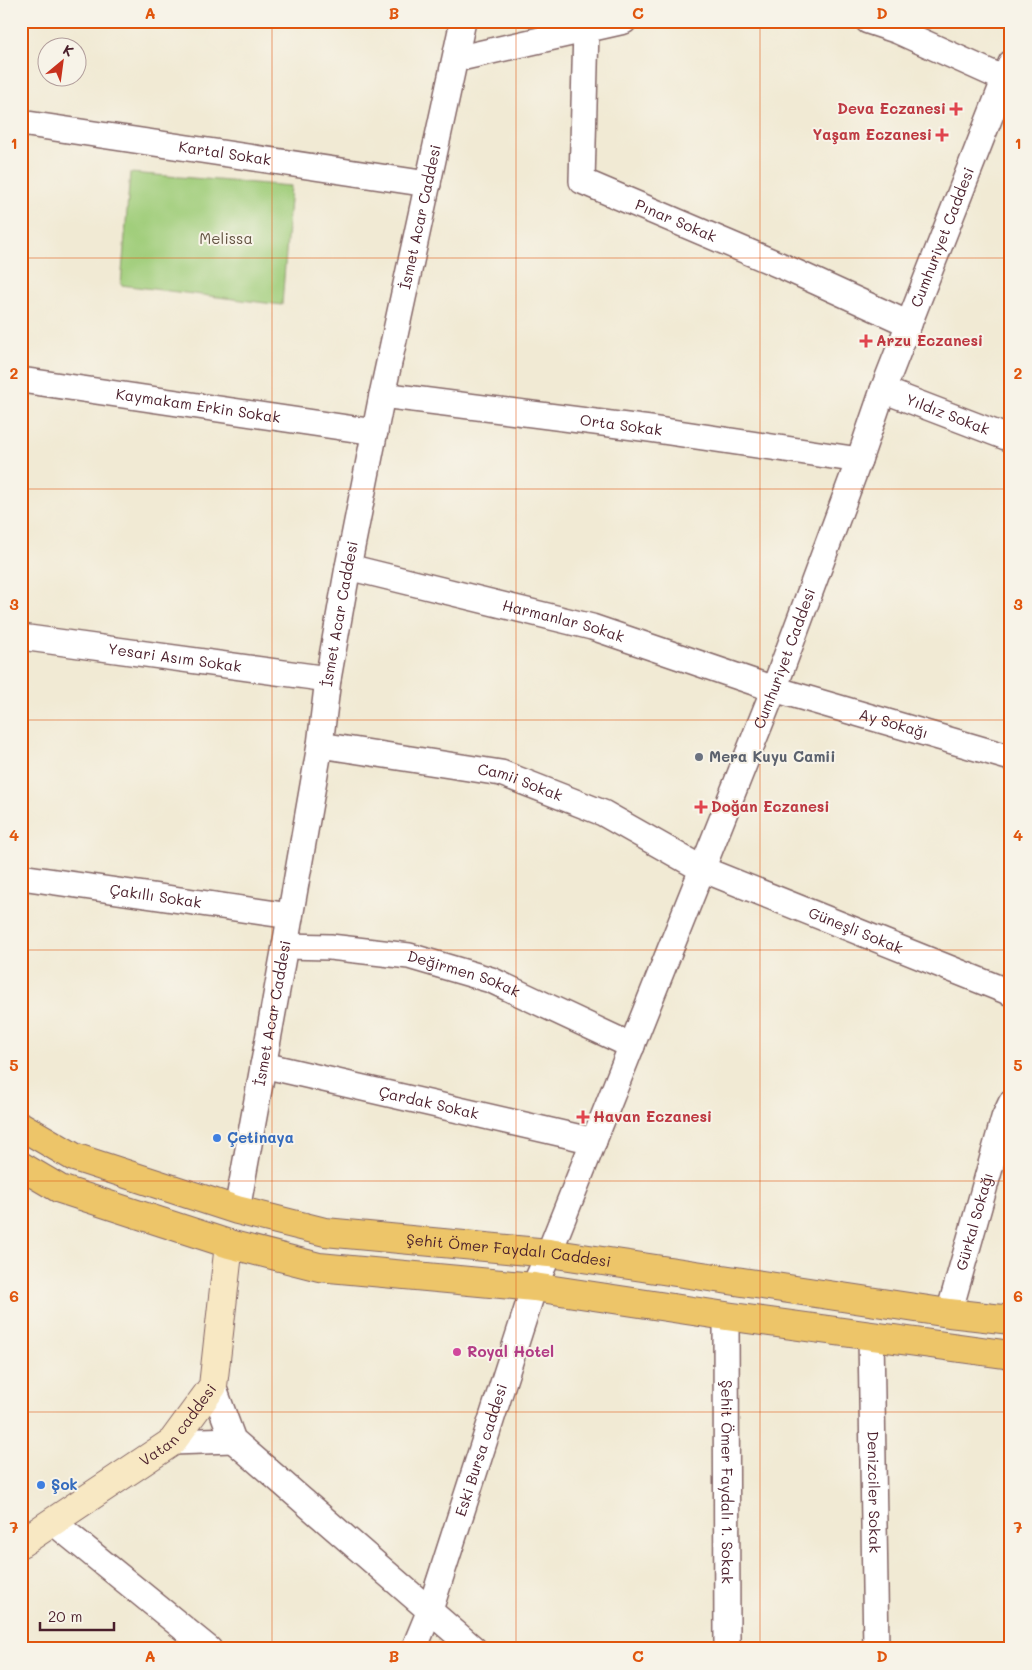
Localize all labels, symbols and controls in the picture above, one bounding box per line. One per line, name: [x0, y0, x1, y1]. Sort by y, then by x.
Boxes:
text: A: [144, 2, 156, 23]
text: B: [389, 2, 399, 23]
text: C: [632, 2, 644, 23]
text: D: [876, 2, 888, 23]
north arrow: [38, 38, 88, 88]
text: K: [60, 40, 77, 61]
place label: Deva Eczanesi: [837, 98, 946, 118]
marker: Deva Eczanesi: [950, 103, 962, 115]
place label: Yaşam Eczanesi: [812, 124, 932, 145]
marker: Yaşam Eczanesi: [936, 129, 948, 141]
text: 1: [10, 132, 18, 153]
text: 1: [1014, 132, 1022, 153]
street label: Kartal Sokak: [177, 136, 272, 169]
street label: İsmet Acar Caddesi: [394, 143, 445, 291]
street label: Cumhuriyet Caddesi: [905, 164, 978, 310]
street label: Pınar Sokak: [632, 194, 720, 246]
park label: Melissa: [199, 228, 253, 248]
place label: Arzu Eczanesi: [876, 330, 983, 350]
marker: Arzu Eczanesi: [860, 335, 872, 347]
text: 2: [10, 362, 19, 383]
text: 2: [1014, 362, 1023, 383]
street label: Kaymakam Erkin Sokak: [115, 383, 282, 427]
street label: Yıldız Sokak: [903, 389, 993, 439]
street label: Orta Sokak: [579, 409, 664, 440]
street label: İsmet Acar Caddesi: [316, 539, 362, 688]
street label: Cumhuriyet Caddesi: [748, 585, 819, 731]
text: 3: [9, 593, 19, 614]
text: 3: [1013, 593, 1023, 614]
street label: Harmanlar Sokak: [501, 594, 627, 646]
street label: Yesari Asım Sokak: [107, 638, 243, 676]
street label: Ay Sokağı: [857, 703, 931, 742]
place label: Mera Kuyu Camii: [709, 746, 835, 766]
marker: Mera Kuyu Camii: [693, 751, 705, 763]
street label: Camii Sokak: [476, 759, 566, 805]
place label: Doğan Eczanesi: [711, 796, 829, 816]
marker: Doğan Eczanesi: [695, 801, 707, 813]
text: 4: [9, 824, 19, 845]
text: 4: [1013, 824, 1023, 845]
street label: Çakıllı Sokak: [109, 879, 203, 912]
street label: Güneşli Sokak: [806, 902, 906, 958]
street label: İsmet Acar Caddesi: [249, 939, 295, 1088]
street label: Değirmen Sokak: [405, 945, 524, 1001]
text: 5: [9, 1054, 19, 1075]
text: 5: [1013, 1054, 1023, 1075]
street label: Çardak Sokak: [377, 1081, 481, 1123]
place label: Havan Eczanesi: [593, 1106, 712, 1126]
marker: Havan Eczanesi: [577, 1111, 589, 1123]
place label: Çetinaya: [227, 1127, 294, 1147]
marker: Çetinaya: [211, 1132, 223, 1144]
street label: Gürkal Sokağı: [951, 1170, 997, 1273]
street label: Şehit Ömer Faydalı Caddesi: [405, 1229, 612, 1271]
text: 6: [9, 1285, 19, 1306]
text: 6: [1013, 1285, 1023, 1306]
place label: Royal Hotel: [467, 1341, 554, 1361]
marker: Royal Hotel: [451, 1346, 463, 1358]
street label: Vatan caddesi: [135, 1379, 220, 1470]
street label: Şehit Ömer Faydalı 1. Sokak: [717, 1380, 738, 1584]
street label: Eski Bursa caddesi: [450, 1381, 511, 1519]
street label: Denizciler Sokak: [864, 1431, 885, 1553]
place label: Şok: [51, 1474, 78, 1494]
marker: Şok: [35, 1479, 47, 1491]
text: 7: [10, 1516, 19, 1537]
text: 7: [1014, 1516, 1023, 1537]
scale bar: [40, 1600, 114, 1632]
text: 20 m: [48, 1606, 82, 1626]
text: A: [144, 1645, 156, 1666]
text: B: [389, 1645, 399, 1666]
text: C: [632, 1645, 644, 1666]
text: D: [876, 1645, 888, 1666]

